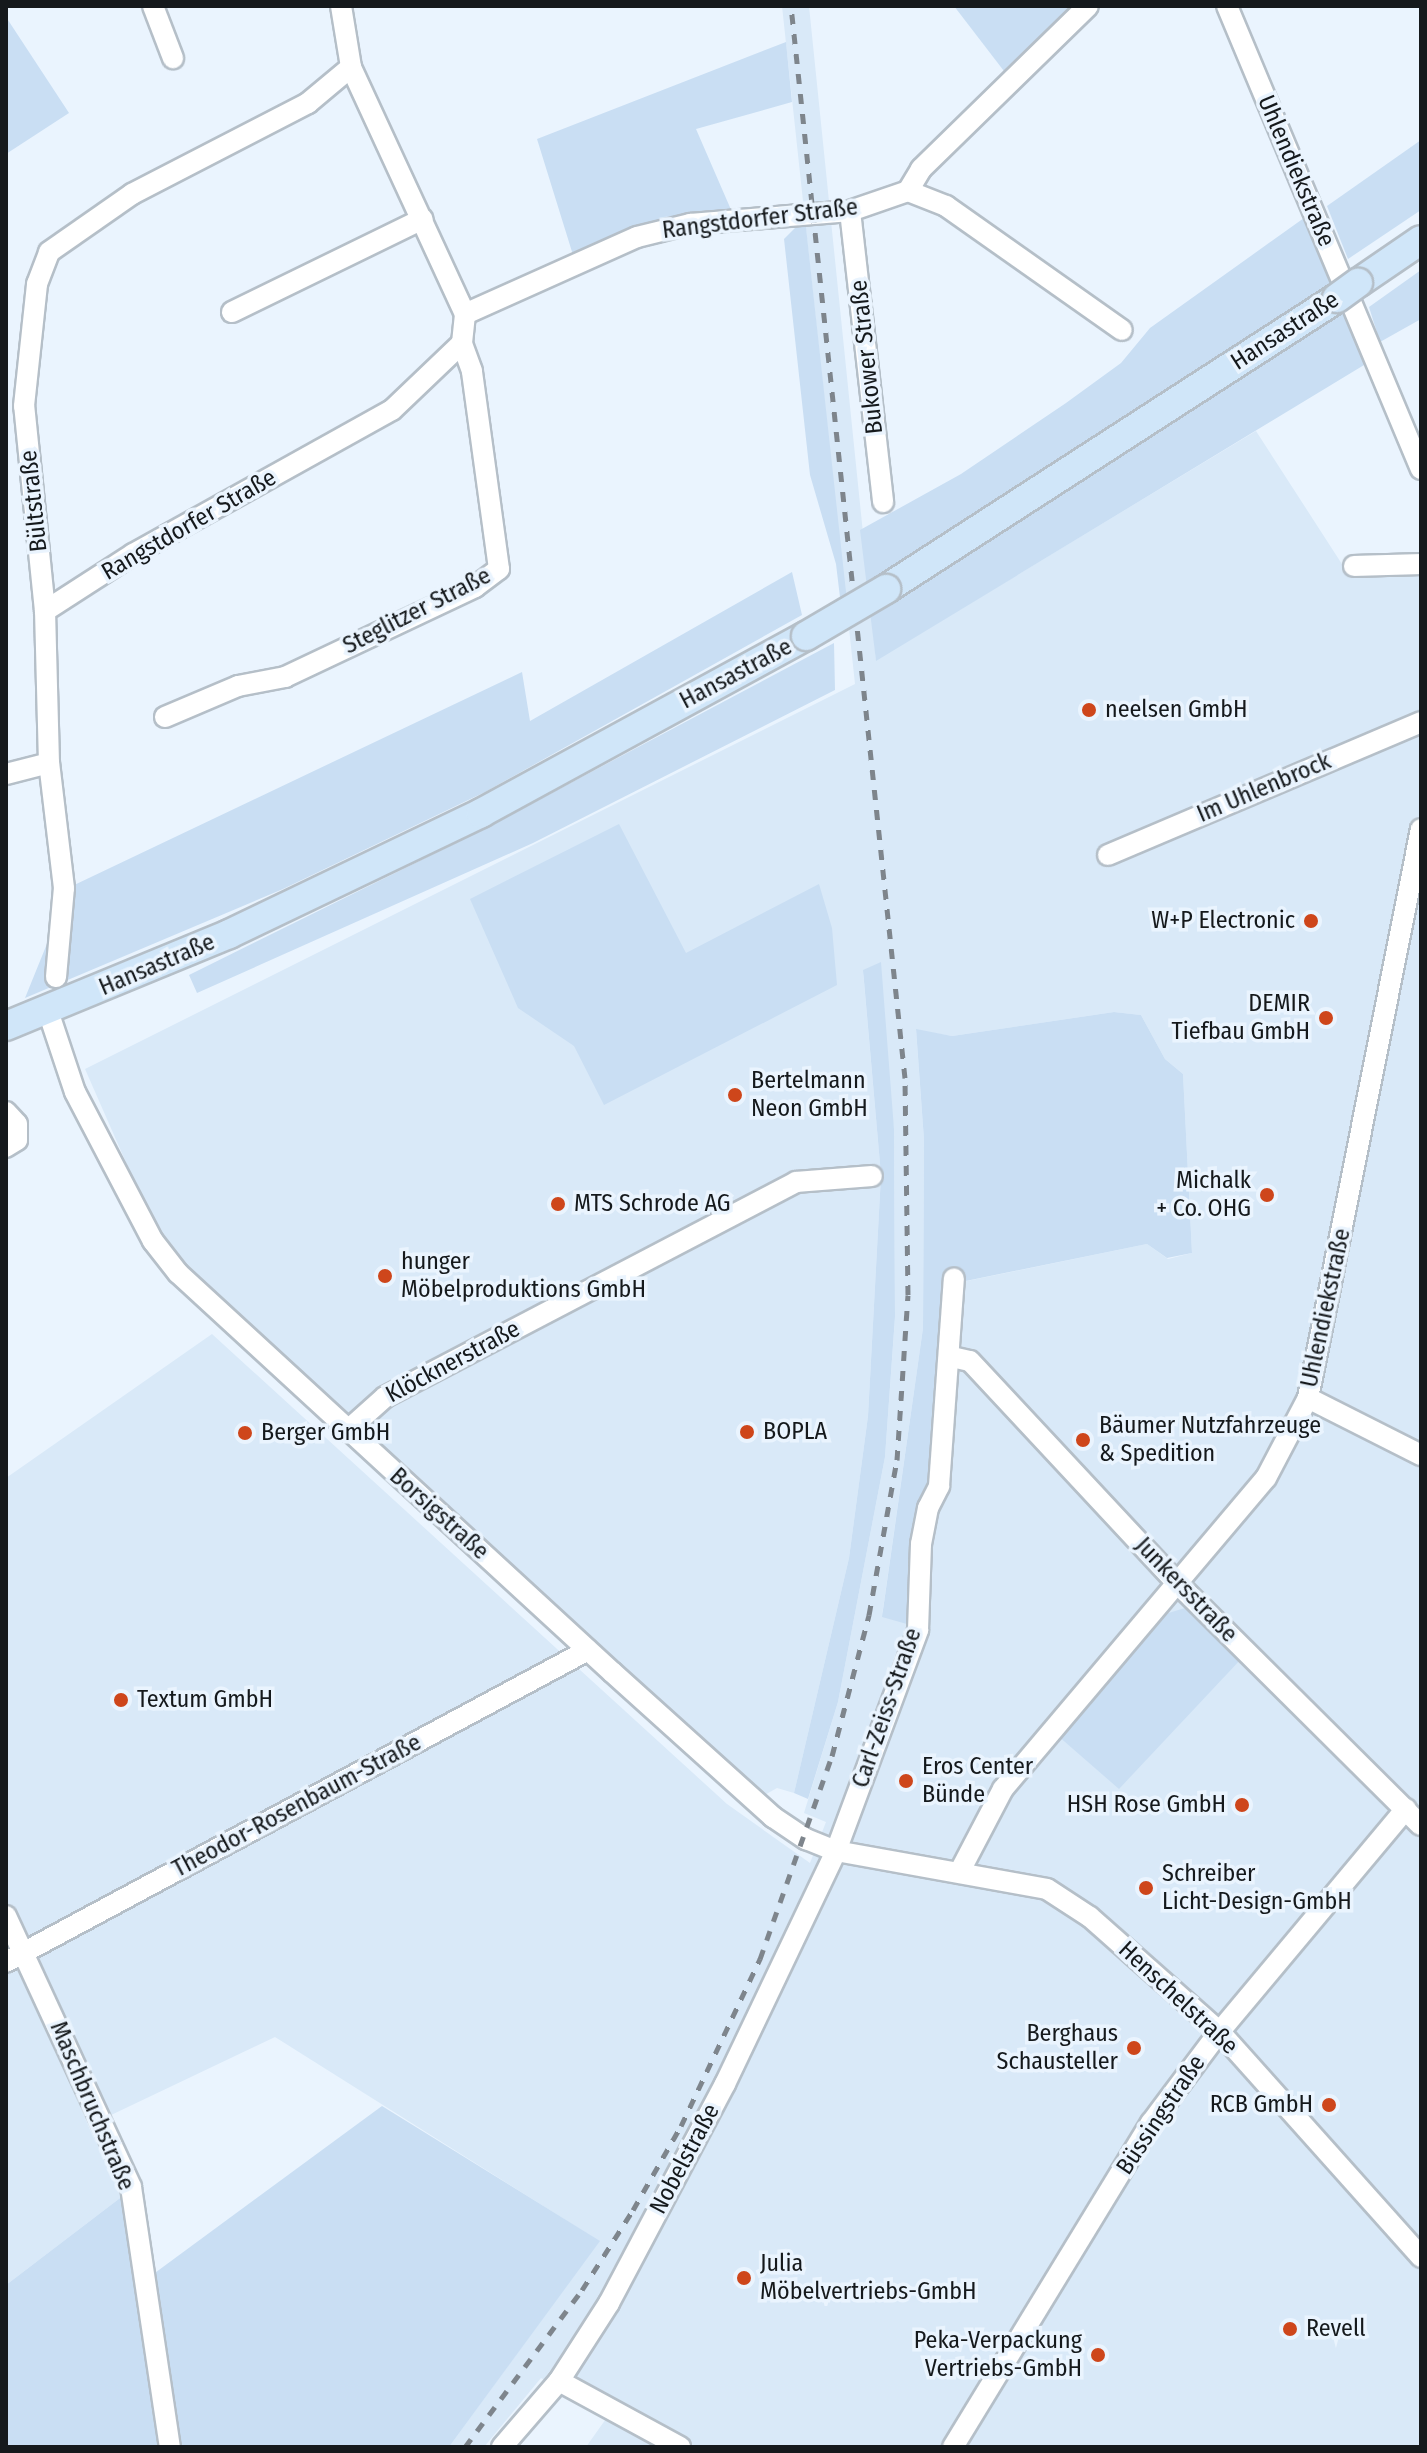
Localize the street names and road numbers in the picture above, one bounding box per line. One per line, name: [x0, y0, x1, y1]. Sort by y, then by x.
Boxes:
street label: Uhlendiekstraße: [1251, 91, 1341, 251]
street label: Rangstdorfer Straße: [661, 193, 859, 245]
street label: Bukower Straße: [845, 279, 889, 435]
street label: Hansastraße: [1226, 285, 1344, 377]
street label: Bültstraße: [14, 449, 54, 553]
street label: Rangstdorfer Straße: [97, 463, 281, 587]
street label: Steglitzer Straße: [338, 561, 496, 661]
street label: Hansastraße: [675, 632, 797, 716]
street label: Im Uhlenbrock: [1193, 747, 1335, 829]
street label: Hansastraße: [95, 928, 219, 1002]
street label: Uhlendiekstraße: [1295, 1226, 1357, 1390]
street label: Klöcknerstraße: [381, 1315, 525, 1409]
street label: Borsigstraße: [384, 1462, 494, 1566]
street label: Junkersstraße: [1129, 1532, 1243, 1648]
street label: Carl-Zeiss-Straße: [846, 1624, 928, 1792]
street label: Theodor-Rosenbaum-Straße: [168, 1728, 426, 1884]
street label: Henschelstraße: [1112, 1935, 1244, 2061]
street label: Maschbruchstraße: [43, 2017, 141, 2195]
street label: Büssingstraße: [1110, 2050, 1212, 2180]
street label: Nobelstraße: [644, 2099, 726, 2219]

